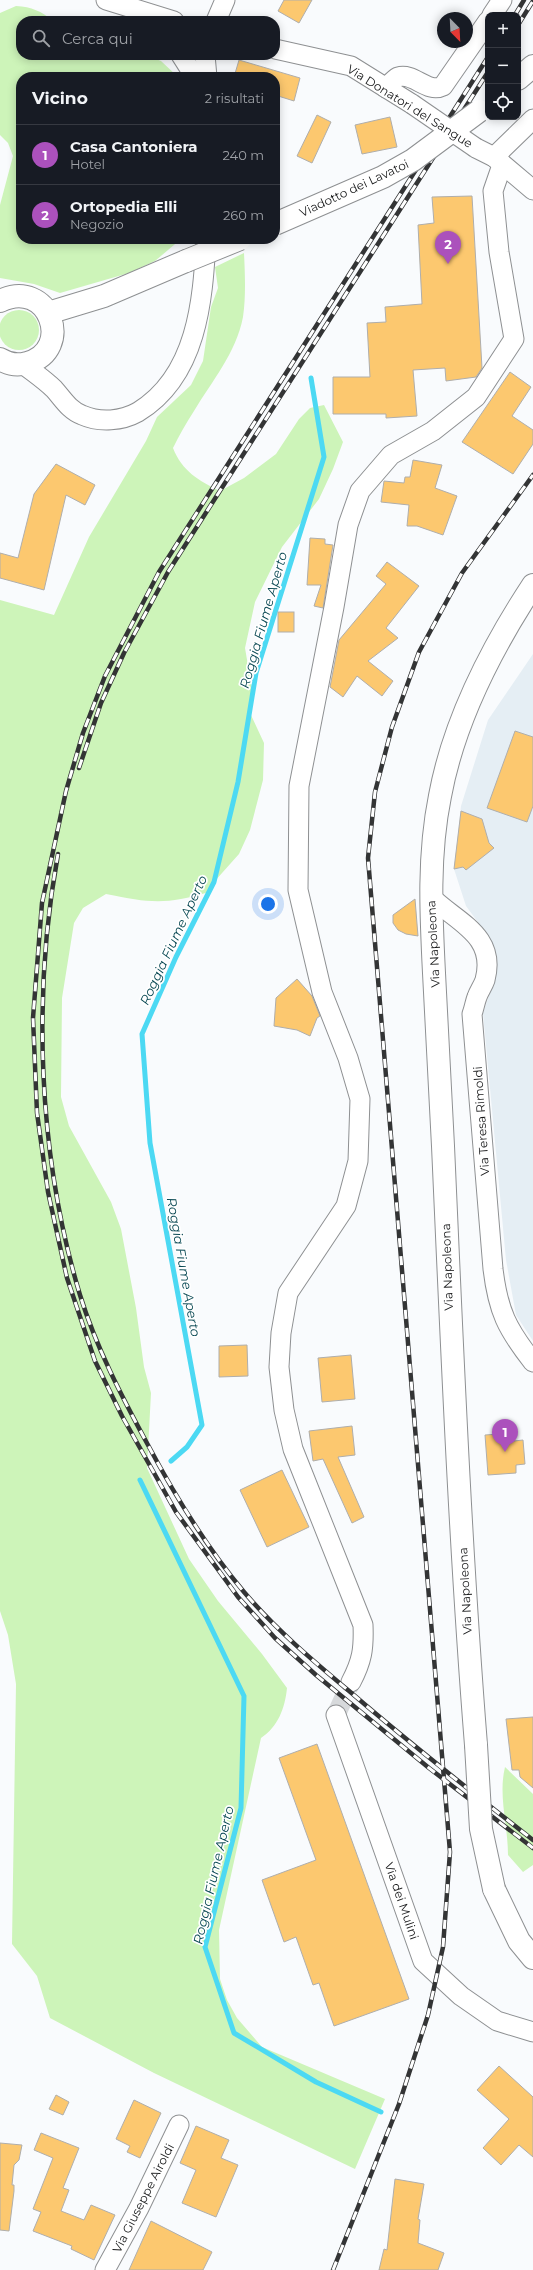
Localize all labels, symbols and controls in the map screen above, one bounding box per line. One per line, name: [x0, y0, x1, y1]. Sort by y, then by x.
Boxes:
north arrow: [437, 12, 473, 48]
map controls: [485, 12, 521, 120]
button: +: [485, 12, 521, 48]
search box: [16, 16, 280, 60]
icon: search: [30, 27, 52, 49]
text: Cerca qui: [62, 29, 133, 48]
button: −: [485, 48, 521, 84]
street label: Via Donatori del Sangue: [344, 61, 476, 151]
button: locate: [485, 84, 521, 120]
text: Vicino: [32, 88, 88, 108]
text: 2 risultati: [205, 90, 264, 106]
text: Casa Cantoniera: [70, 137, 198, 156]
text: 1: [42, 147, 48, 163]
text: 240 m: [223, 147, 264, 163]
text: Hotel: [70, 156, 105, 172]
street label: Viadotto dei Lavatoi: [297, 156, 411, 220]
text: Ortopedia Elli: [70, 197, 177, 216]
text: 2: [41, 207, 49, 223]
text: 260 m: [223, 207, 264, 223]
text: Negozio: [70, 216, 124, 232]
pin: 2: [435, 231, 461, 264]
water label: Roggia Fiume Aperto: [236, 550, 290, 690]
water label: Roggia Fiume Aperto: [136, 873, 210, 1007]
your location: [258, 894, 278, 914]
street label: Via Napoleona: [423, 900, 443, 988]
street label: Via Teresa Rimoldi: [470, 1066, 492, 1176]
water label: Roggia Fiume Aperto: [164, 1196, 204, 1338]
street label: Via Napoleona: [438, 1223, 456, 1311]
pin: 1: [492, 1419, 518, 1452]
street label: Via Napoleona: [455, 1547, 475, 1635]
water label: Roggia Fiume Aperto: [189, 1804, 237, 1946]
street label: Via dei Mulini: [382, 1860, 422, 1942]
street label: Via Giuseppe Airoldi: [109, 2141, 177, 2255]

